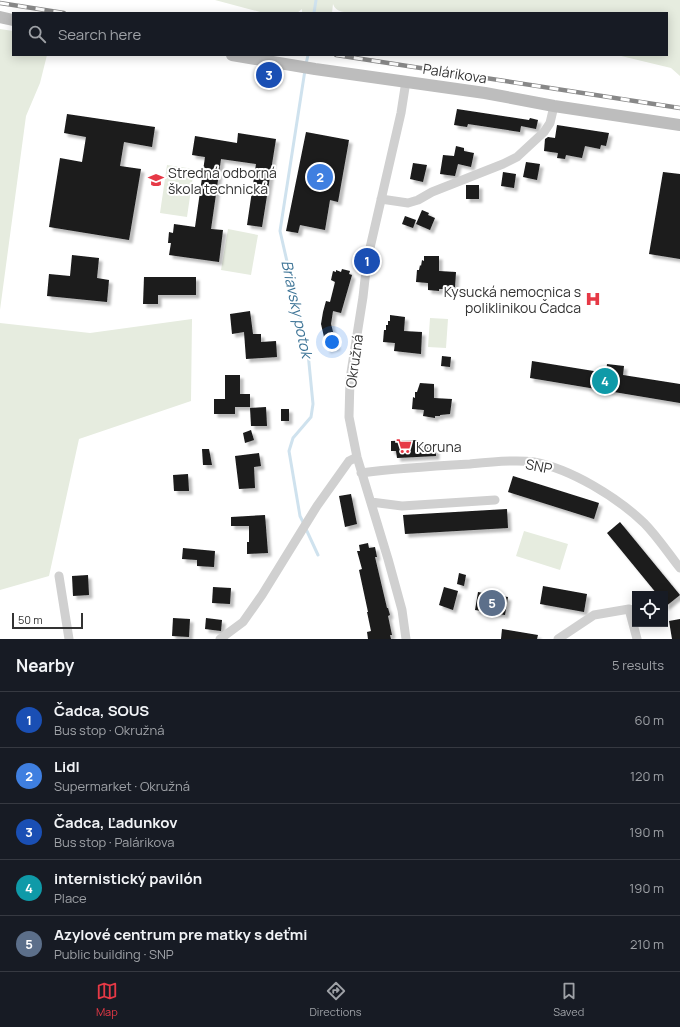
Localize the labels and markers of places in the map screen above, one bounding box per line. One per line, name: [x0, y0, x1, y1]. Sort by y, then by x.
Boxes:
pin: 3: [256, 60, 282, 90]
pin: 2: [307, 162, 333, 192]
place label: Stredná odborná škola technická: [168, 163, 277, 198]
school or university icon: Stredná odborná škola technická: [147, 171, 165, 189]
pin: 1: [354, 246, 380, 276]
place label: Kysucká nemocnica s poliklinikou Čadca: [444, 282, 581, 317]
hospital icon: Kysucká nemocnica s poliklinikou Čadca: [584, 290, 602, 308]
pin: 4: [592, 366, 618, 396]
supermarket icon: Koruna: [395, 437, 413, 455]
place label: Koruna: [416, 437, 462, 456]
pin: 5: [479, 588, 505, 618]

